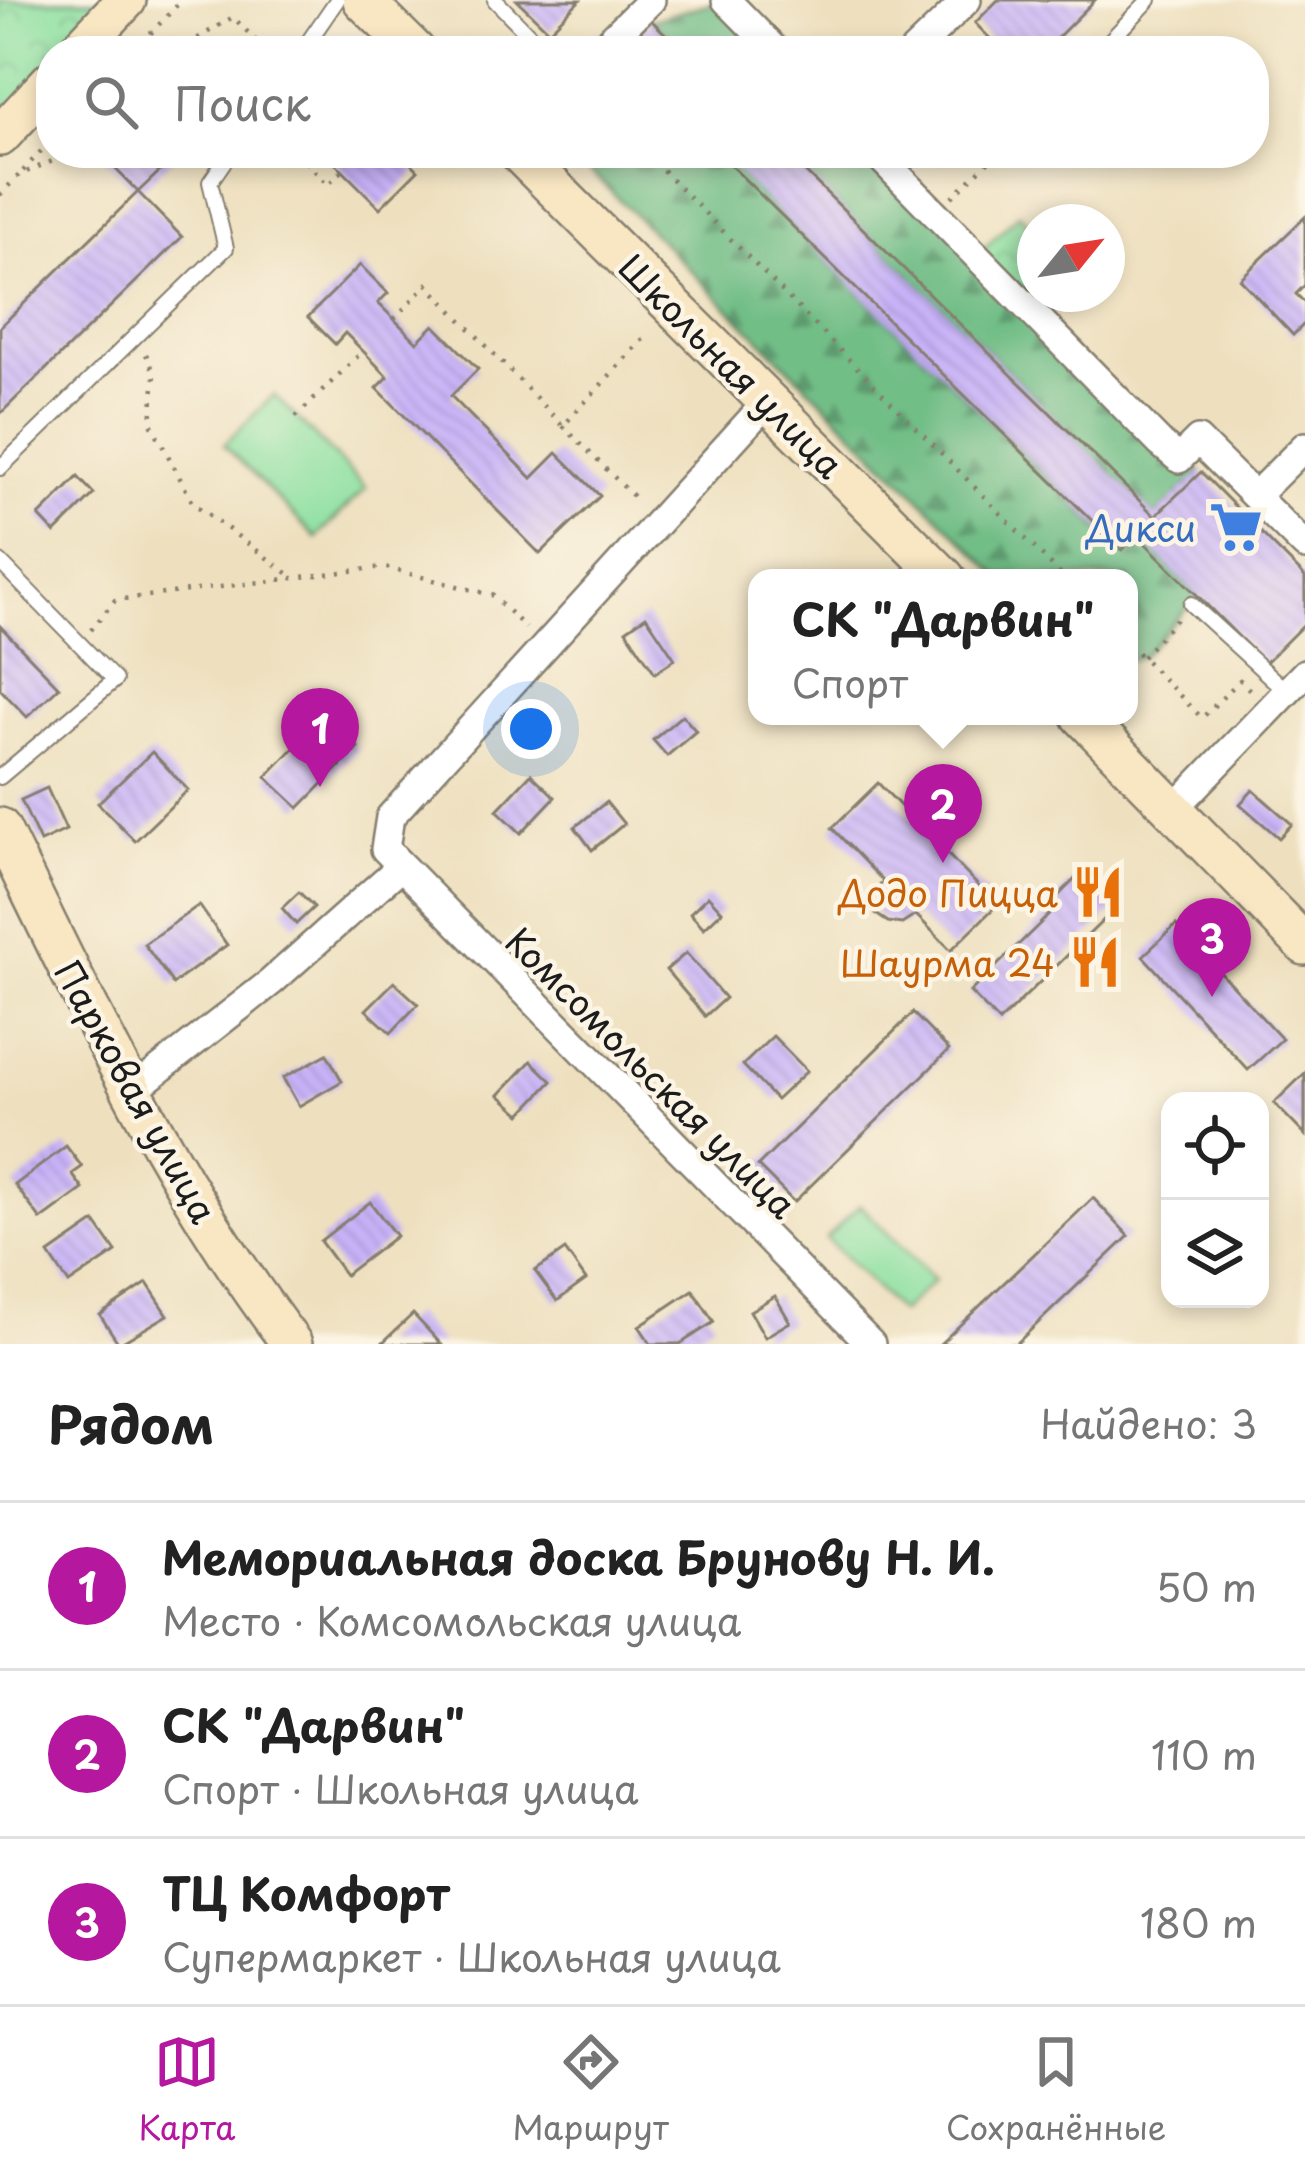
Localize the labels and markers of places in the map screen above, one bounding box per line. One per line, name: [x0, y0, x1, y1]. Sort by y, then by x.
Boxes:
supermarket icon: Дикси: [1207, 498, 1265, 556]
place label: Дикси: [1085, 500, 1196, 554]
pin: 1: [281, 688, 359, 787]
pin: 2: [904, 764, 982, 863]
restaurant icon: Додо Пицца: [1069, 863, 1127, 921]
place label: Додо Пицца: [838, 865, 1058, 919]
pin: 3: [1173, 898, 1251, 997]
restaurant icon: Шаурма 24: [1066, 933, 1124, 991]
place label: Шаурма 24: [840, 935, 1055, 989]

